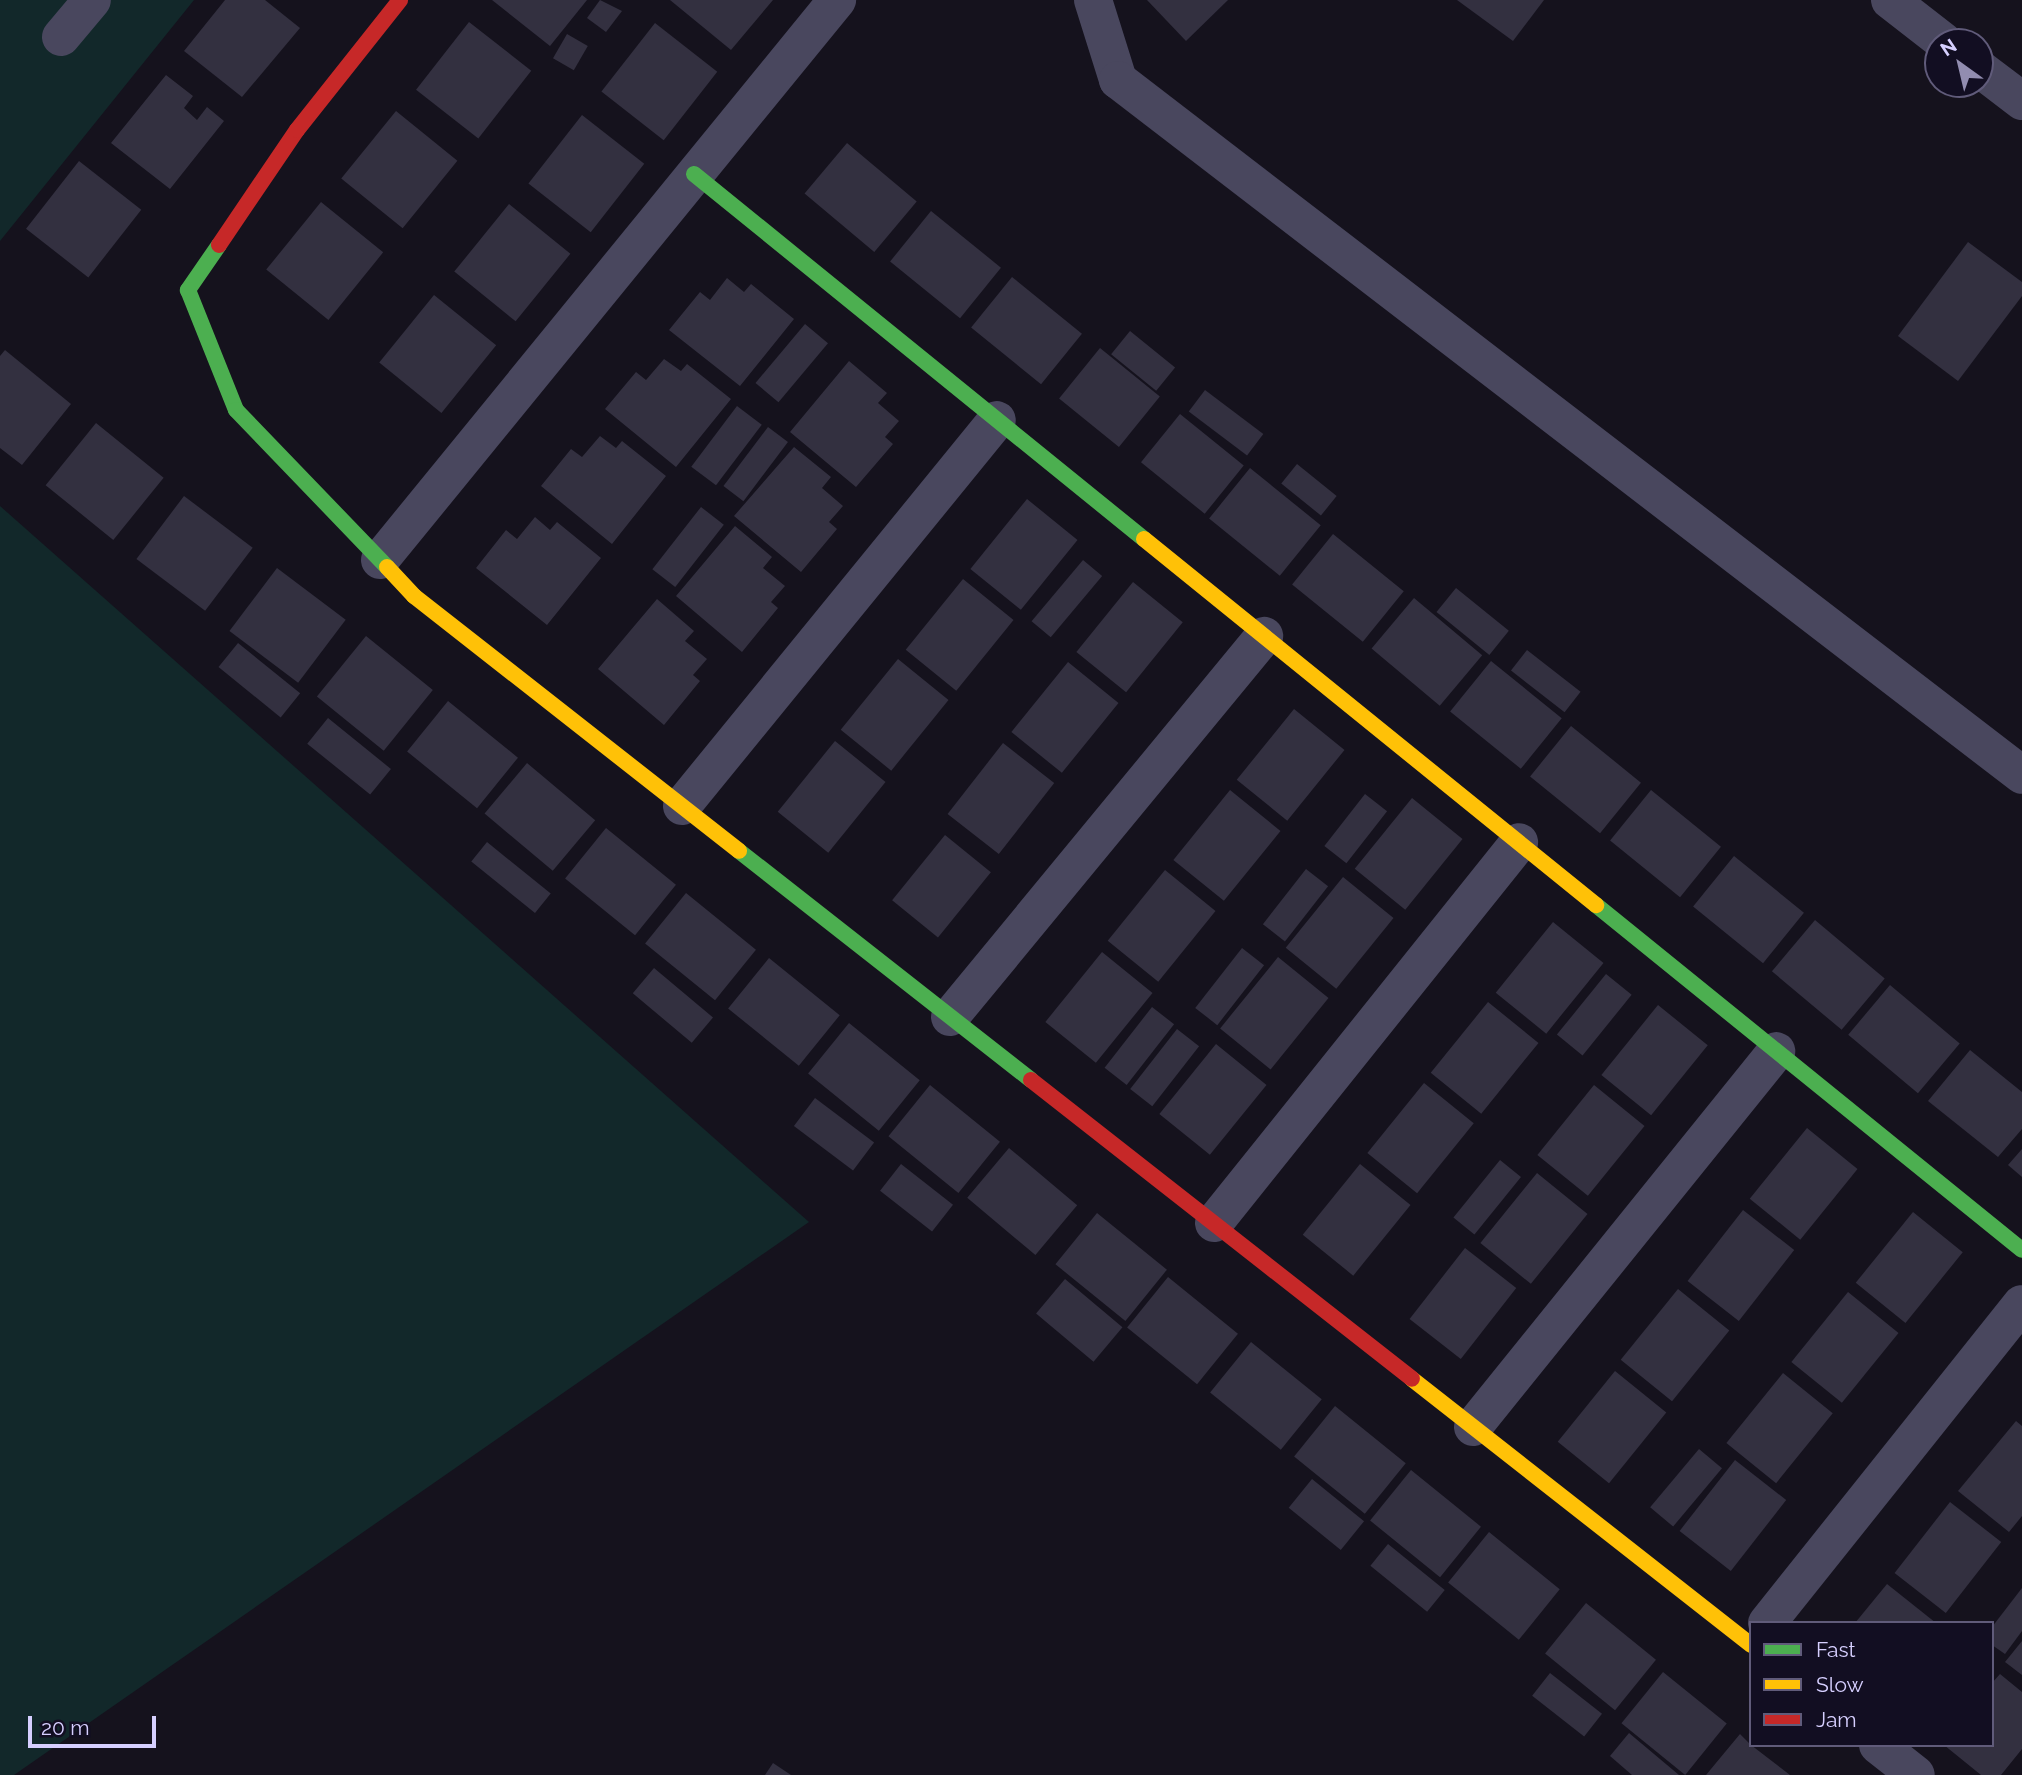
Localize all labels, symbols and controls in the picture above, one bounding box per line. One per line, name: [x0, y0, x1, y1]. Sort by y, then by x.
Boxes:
north arrow: [1924, 28, 1994, 98]
text: N: [1936, 34, 1961, 60]
legend: [1749, 1621, 1994, 1747]
text: Fast: [1816, 1637, 1856, 1662]
text: Slow: [1816, 1672, 1864, 1697]
scale bar: [32, 1702, 159, 1746]
text: Jam: [1816, 1707, 1857, 1732]
text: 20 m: [41, 1715, 89, 1740]

